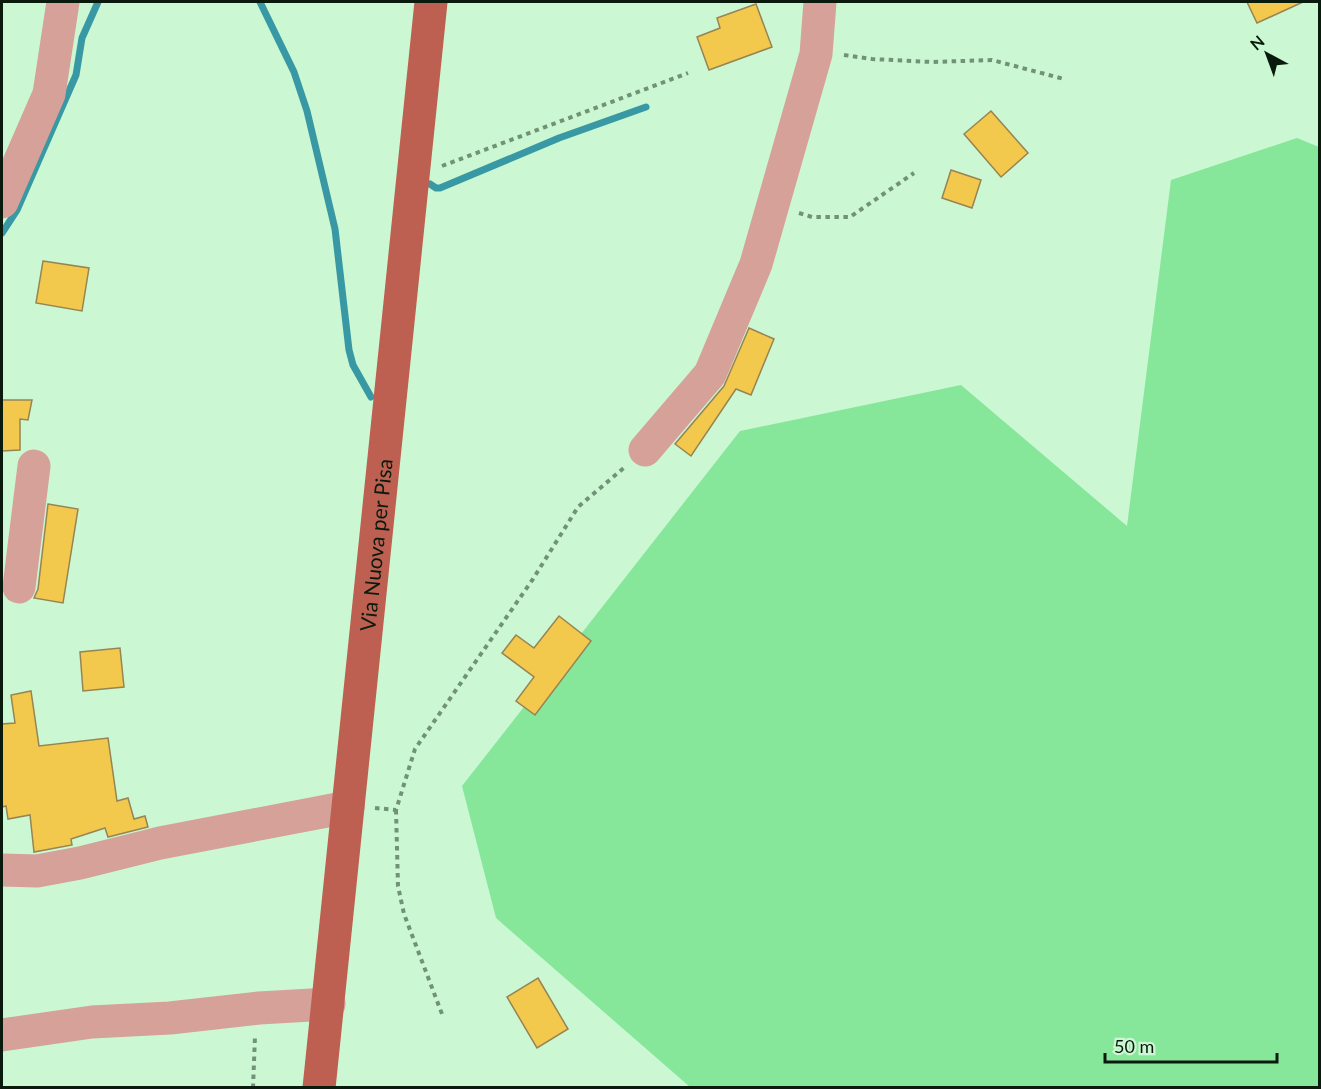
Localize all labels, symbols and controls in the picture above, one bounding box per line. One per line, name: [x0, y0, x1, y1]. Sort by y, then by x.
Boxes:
north arrow: [1237, 24, 1297, 84]
text: N: [1246, 31, 1268, 54]
street label: Via Nuova per Pisa: [354, 457, 396, 632]
scale bar: [1105, 1026, 1278, 1064]
text: 50 m: [1114, 1035, 1154, 1057]

